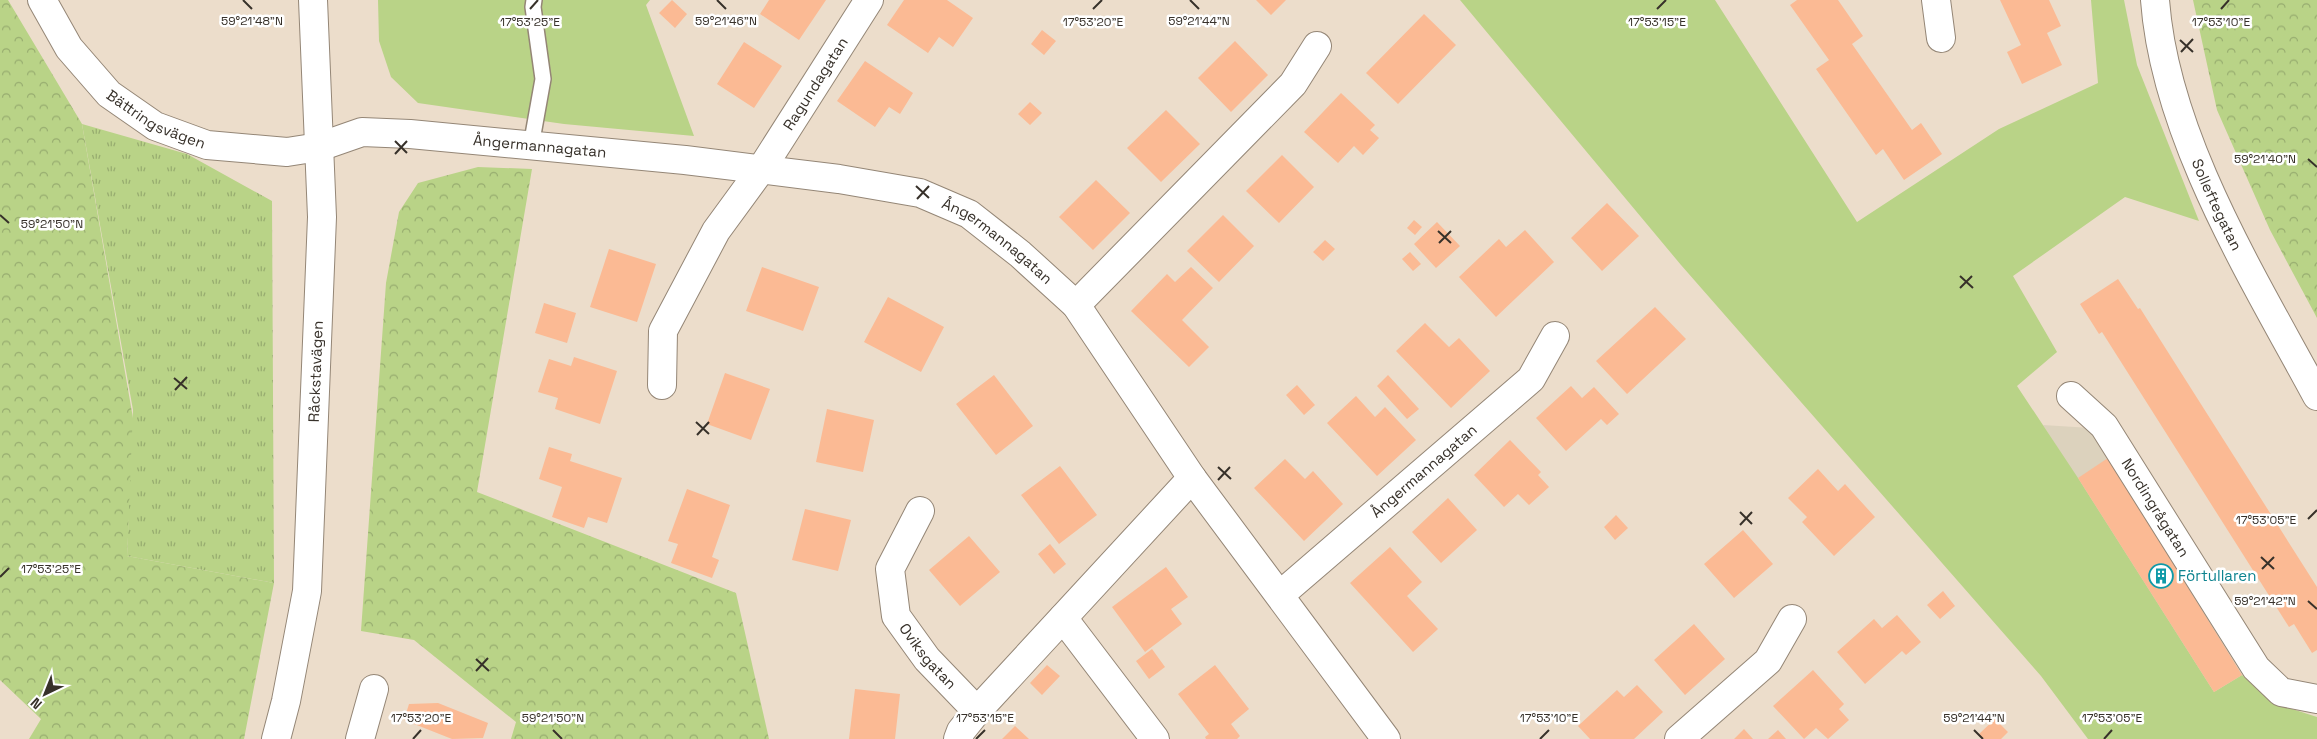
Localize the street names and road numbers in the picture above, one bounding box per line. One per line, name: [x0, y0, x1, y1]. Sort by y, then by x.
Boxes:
street label: Ragundagatan: [779, 34, 852, 134]
street label: Bättringsvägen: [103, 85, 208, 153]
street label: Ångermannagatan: [472, 130, 607, 162]
street label: Solleftegatan: [2188, 156, 2247, 253]
street label: Ångermannagatan: [939, 194, 1057, 288]
street label: Råckstavägen: [304, 320, 327, 423]
street label: Ångermannagatan: [1367, 420, 1481, 521]
street label: Nordingrågatan: [2118, 454, 2194, 560]
street label: Oviksgatan: [895, 619, 961, 693]

